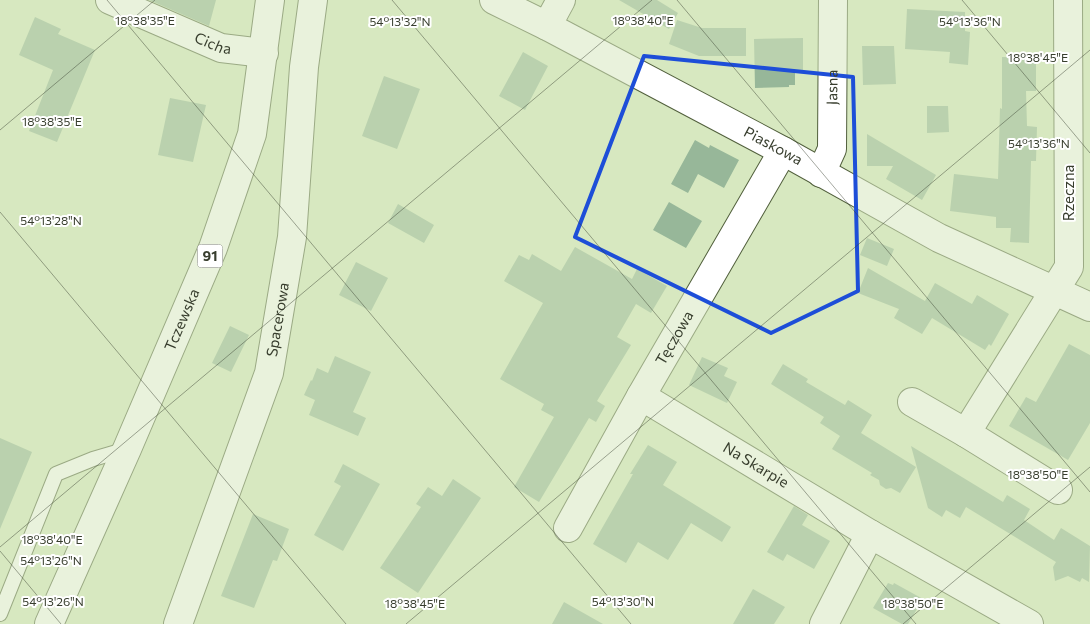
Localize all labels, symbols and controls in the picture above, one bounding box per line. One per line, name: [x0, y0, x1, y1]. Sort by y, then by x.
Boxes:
text: 18°38'35"E: [115, 13, 175, 27]
text: 18°38'40"E: [612, 13, 674, 27]
text: 54°13'32"N: [369, 14, 431, 28]
text: 54°13'36"N: [939, 14, 1001, 28]
street label: Cicha: [192, 28, 232, 57]
text: 18°38'45"E: [1008, 50, 1068, 64]
street label: Jasna: [822, 70, 841, 105]
text: 18°38'35"E: [22, 114, 82, 128]
street label: Piaskowa: [741, 122, 806, 168]
text: 54°13'36"N: [1008, 136, 1070, 150]
street label: Rzeczna: [1059, 165, 1077, 221]
text: 54°13'28"N: [20, 213, 82, 227]
road number: 91: [198, 245, 222, 268]
street label: Spacerowa: [262, 281, 292, 358]
street label: Tczewska: [160, 286, 203, 353]
street label: Tęczowa: [651, 307, 697, 368]
street label: Na Skarpie: [720, 438, 792, 491]
text: 18°38'50"E: [1008, 467, 1068, 481]
text: 18°38'40"E: [21, 532, 83, 546]
text: 54°13'26"N: [20, 553, 82, 567]
text: 54°13'26"N: [22, 594, 84, 608]
text: 54°13'30"N: [592, 594, 654, 608]
text: 18°38'45"E: [385, 596, 445, 610]
text: 18°38'50"E: [883, 596, 943, 610]

